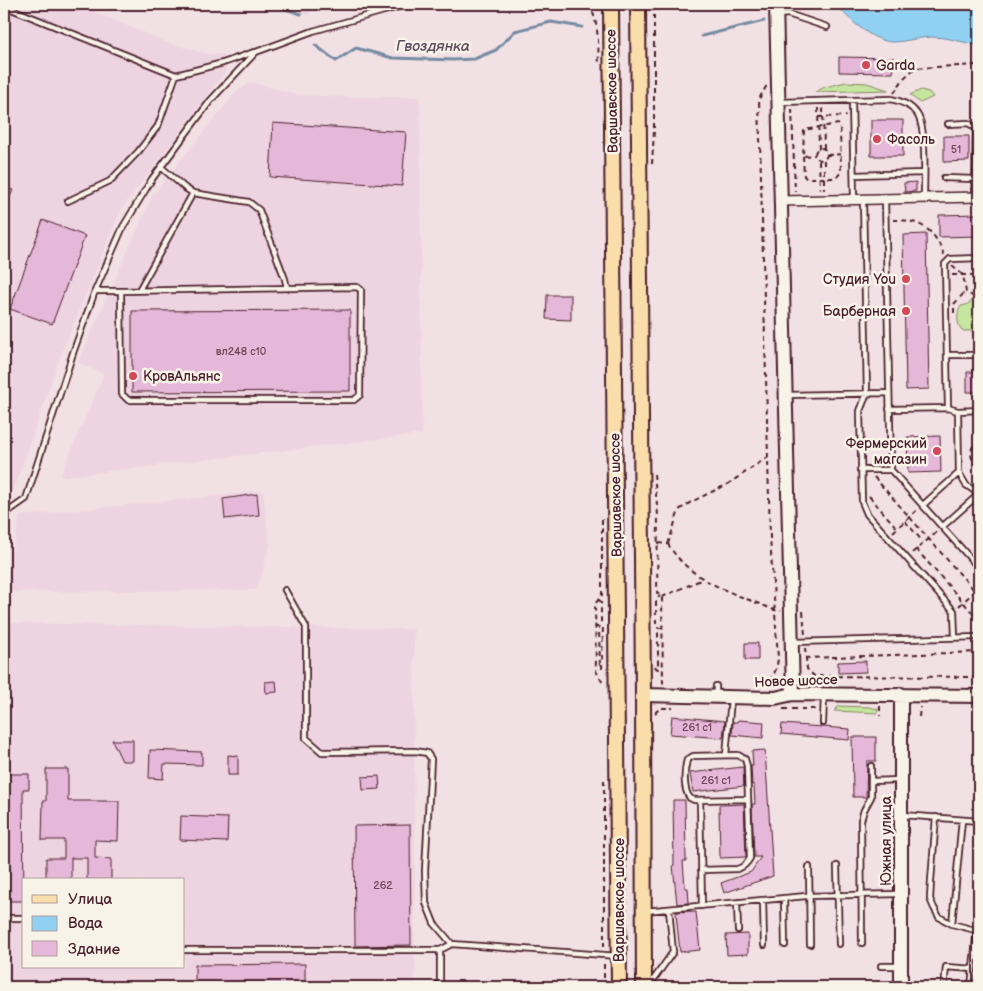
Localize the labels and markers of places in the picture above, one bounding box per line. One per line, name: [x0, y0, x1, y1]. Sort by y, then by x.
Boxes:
place label: Garda: [876, 57, 915, 74]
marker: Garda: [860, 59, 872, 71]
place label: Фасоль: [887, 131, 935, 148]
marker: Фасоль: [871, 133, 883, 145]
place label: Студия You: [823, 271, 896, 288]
marker: Студия You: [900, 273, 912, 285]
place label: Барберная: [823, 303, 896, 320]
marker: Барберная: [900, 305, 912, 317]
place label: КровАльянс: [143, 368, 221, 385]
marker: КровАльянс: [127, 370, 139, 382]
place label: Фермерский магазин: [845, 435, 927, 468]
marker: Фермерский магазин: [931, 445, 943, 457]

